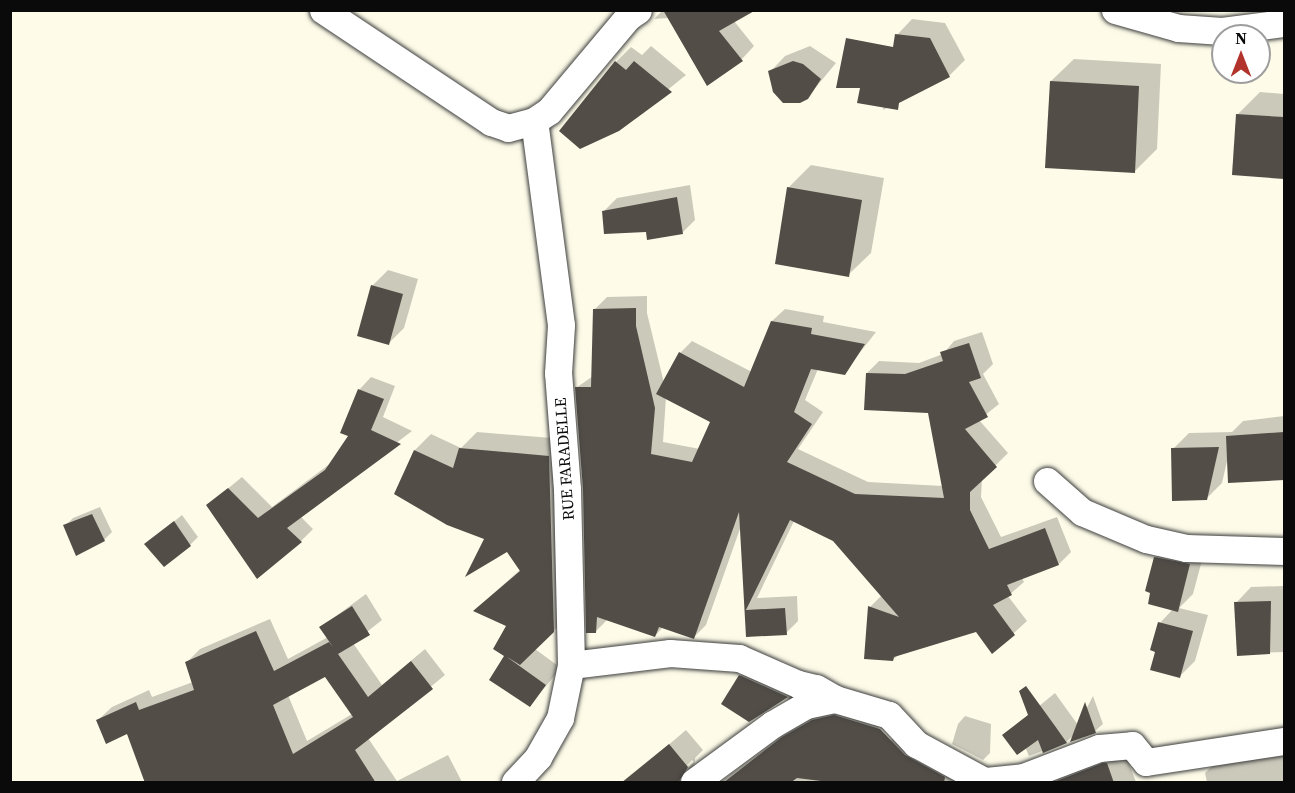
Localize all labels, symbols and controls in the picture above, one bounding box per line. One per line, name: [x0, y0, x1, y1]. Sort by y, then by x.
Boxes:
north arrow: [1211, 24, 1271, 84]
text: N: [1235, 27, 1247, 49]
street label: RUE FARADELLE: [550, 397, 578, 521]

